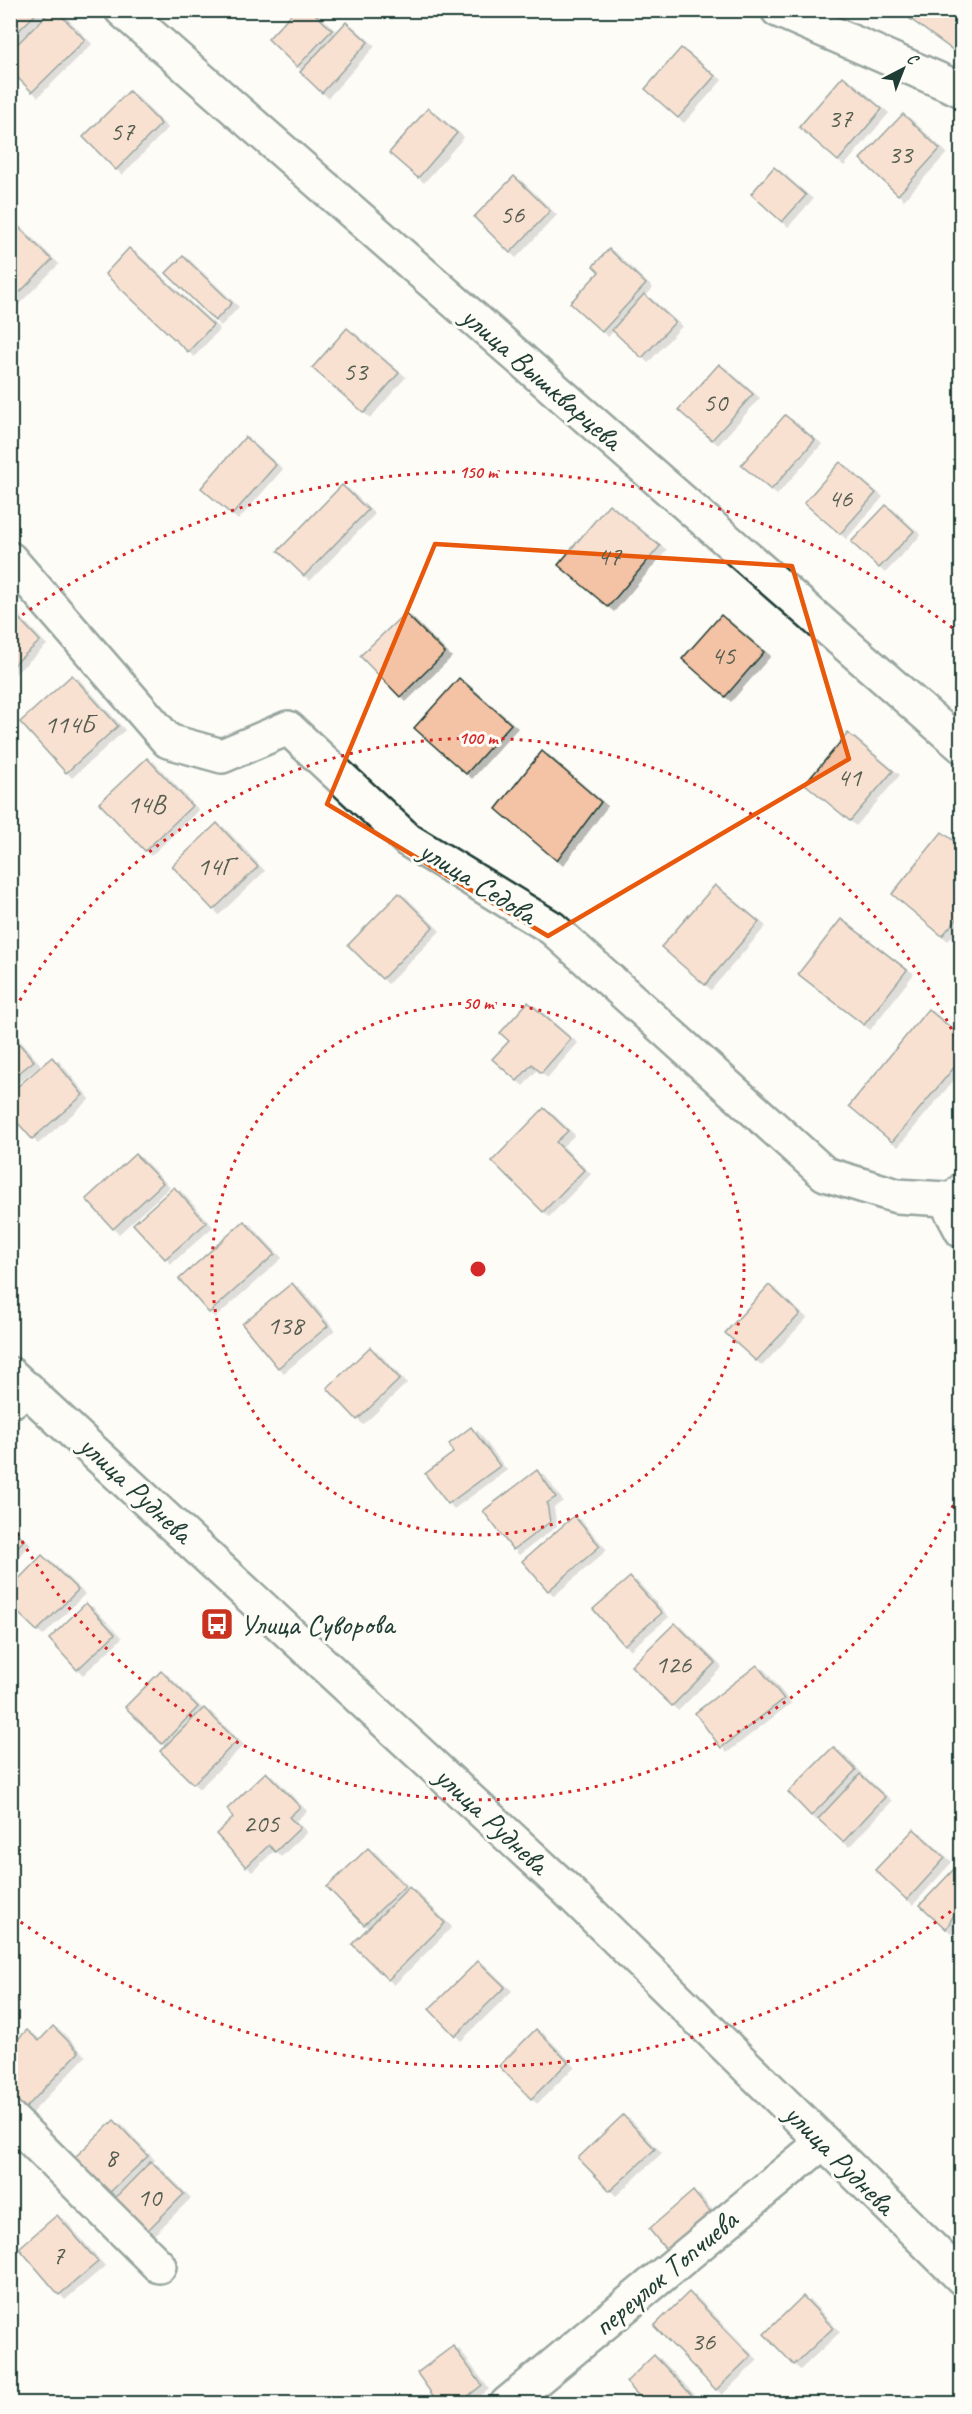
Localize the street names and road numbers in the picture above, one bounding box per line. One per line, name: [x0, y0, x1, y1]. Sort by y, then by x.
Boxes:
street label: улица Вышкварцева: [452, 296, 632, 460]
street label: улица Седова: [411, 830, 546, 934]
street label: улица Руднева: [70, 1425, 203, 1553]
street label: улица Руднева: [426, 1756, 559, 1884]
street label: улица Руднева: [775, 2094, 906, 2225]
street label: переулок Топчиева: [585, 2200, 747, 2345]

